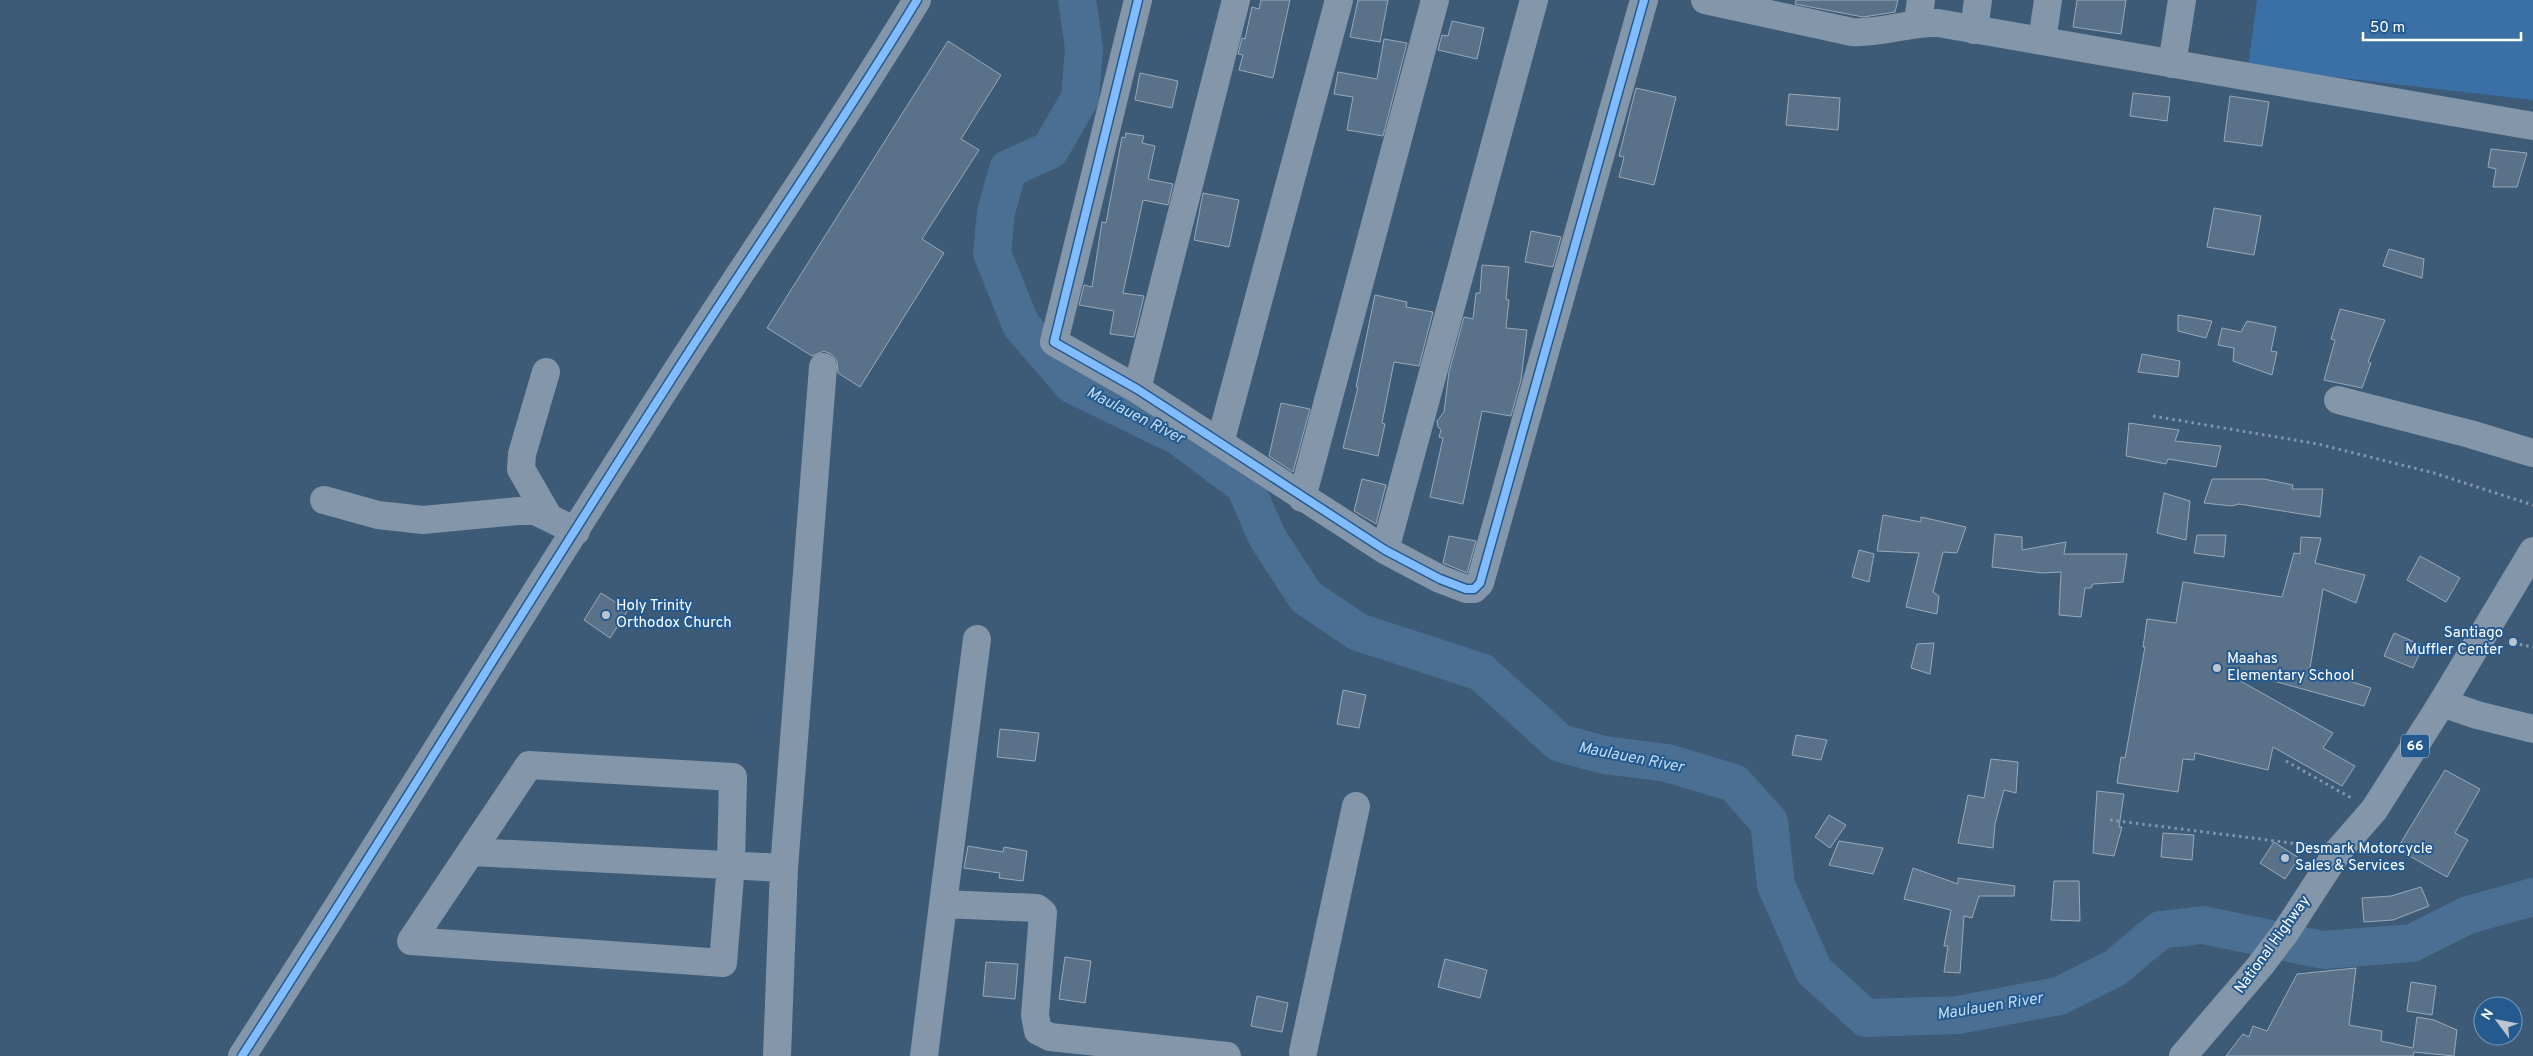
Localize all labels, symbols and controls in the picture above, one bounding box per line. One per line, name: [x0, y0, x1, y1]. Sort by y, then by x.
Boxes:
scale bar: [2363, 10, 2520, 42]
text: 50 m: [2370, 19, 2405, 38]
water label: Maulauen River: [1083, 383, 1189, 450]
place label: Holy Trinity Orthodox Church: [616, 597, 732, 633]
marker: Holy Trinity Orthodox Church: [600, 609, 612, 621]
place label: Santiago Muffler Center: [2405, 624, 2503, 660]
marker: Santiago Muffler Center: [2507, 636, 2519, 648]
place label: Maahas Elementary School: [2227, 650, 2354, 686]
marker: Maahas Elementary School: [2211, 662, 2223, 674]
road number: 66: [2401, 734, 2429, 758]
water label: Maulauen River: [1577, 738, 1687, 778]
place label: Desmark Motorcycle Sales & Services: [2295, 840, 2433, 876]
marker: Desmark Motorcycle Sales & Services: [2279, 852, 2291, 864]
street label: National Highway: [2231, 892, 2315, 998]
water label: Maulauen River: [1936, 988, 2046, 1025]
north arrow: [2473, 996, 2523, 1046]
text: N: [2478, 1006, 2498, 1024]

